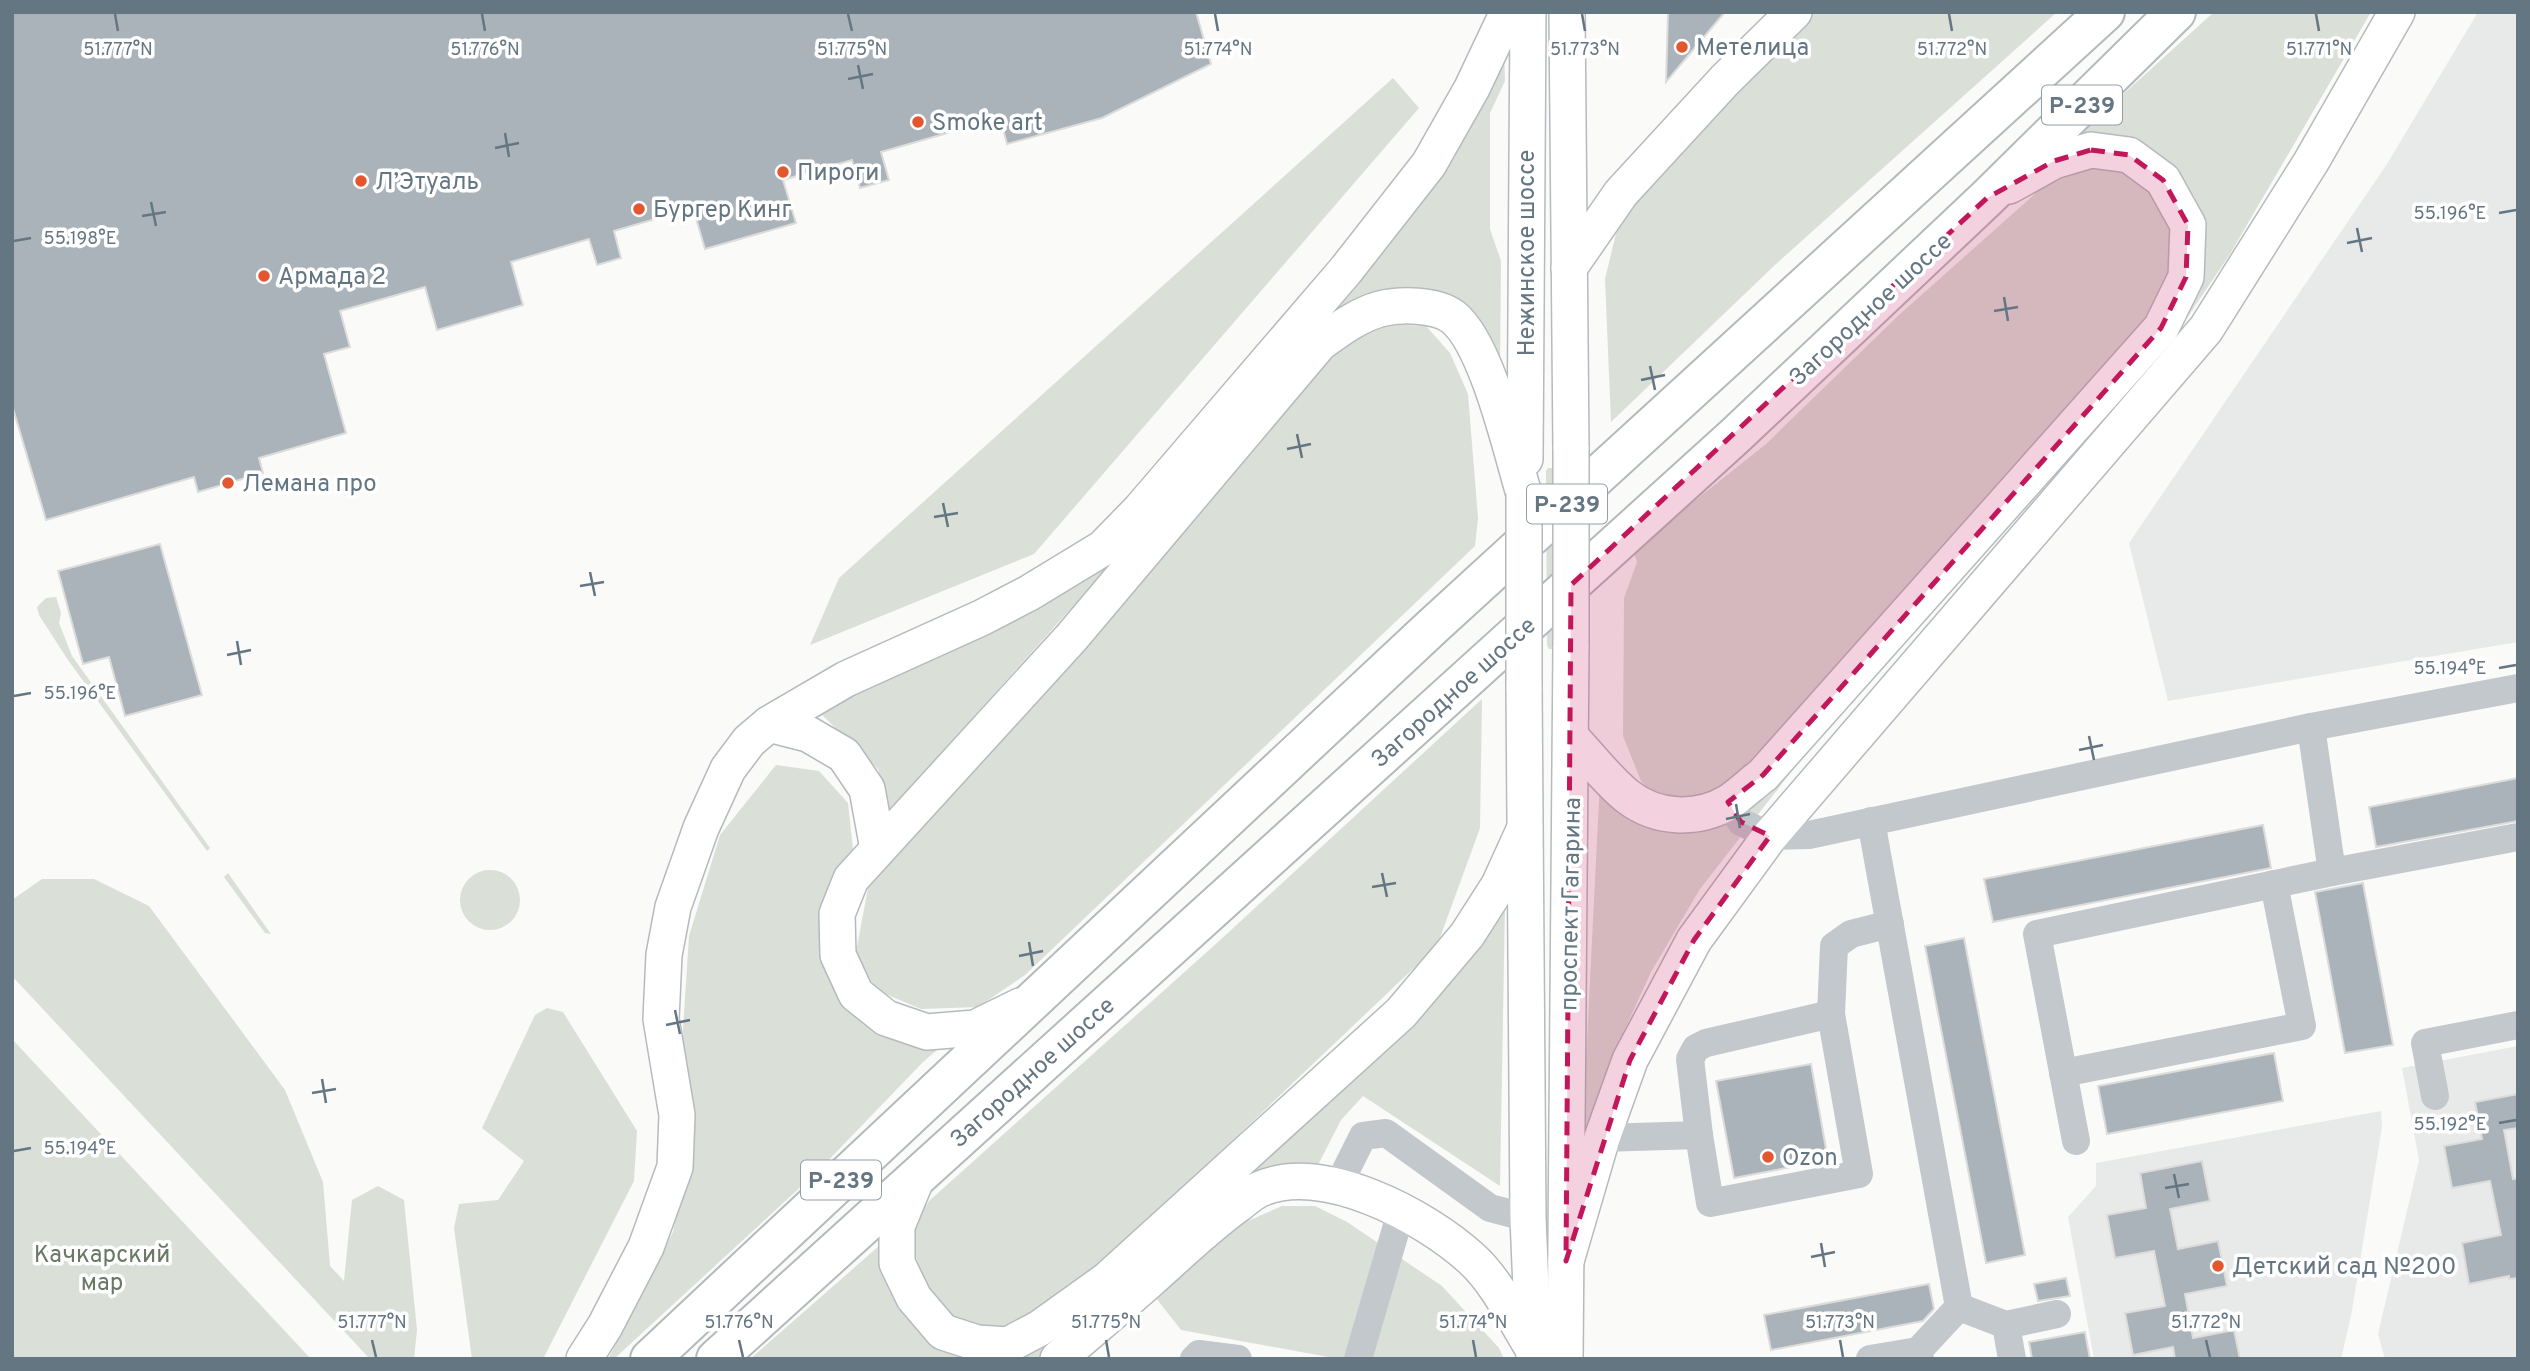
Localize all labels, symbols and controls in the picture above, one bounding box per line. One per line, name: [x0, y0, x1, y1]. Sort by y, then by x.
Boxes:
place label: Метелица: [1696, 34, 1809, 64]
text: 51.777°N: [83, 39, 153, 62]
text: 51.776°N: [450, 39, 520, 62]
text: 51.775°N: [817, 39, 887, 62]
text: 51.774°N: [1184, 39, 1252, 62]
text: 51.773°N: [1550, 39, 1620, 62]
marker: Метелица: [1674, 39, 1690, 55]
text: 51.772°N: [1917, 39, 1987, 62]
text: 51.771°N: [2286, 39, 2352, 62]
road number: Р-239: [2042, 86, 2122, 124]
place label: Smoke art: [932, 109, 1043, 139]
marker: Smoke art: [910, 114, 926, 130]
street label: Нежинское шоссе: [1513, 150, 1543, 356]
place label: Пироги: [797, 159, 879, 189]
marker: Пироги: [775, 164, 791, 180]
place label: Л’Этуаль: [375, 168, 479, 198]
marker: Л’Этуаль: [353, 173, 369, 189]
place label: Бургер Кинг: [653, 196, 792, 226]
marker: Бургер Кинг: [631, 201, 647, 217]
text: 55.196°E: [2414, 203, 2486, 226]
street label: Загородное шоссе: [1784, 227, 1959, 394]
text: 55.198°E: [43, 228, 117, 251]
place label: Армада 2: [278, 263, 386, 293]
marker: Армада 2: [256, 268, 272, 284]
place label: Лемана про: [242, 470, 377, 500]
marker: Лемана про: [220, 475, 236, 491]
road number: Р-239: [1527, 484, 1607, 524]
street label: Загородное шоссе: [1366, 611, 1543, 776]
text: 55.194°E: [2413, 658, 2487, 681]
text: 55.196°E: [44, 683, 116, 706]
street label: проспект Гагарина: [1555, 797, 1589, 1011]
street label: Загородное шоссе: [945, 991, 1122, 1156]
text: 55.192°E: [2413, 1114, 2487, 1137]
text: 55.194°E: [43, 1138, 117, 1161]
place label: Ozon: [1782, 1144, 1838, 1174]
marker: Ozon: [1760, 1149, 1776, 1165]
road number: Р-239: [801, 1161, 881, 1200]
park label: Качкарский мар: [34, 1241, 170, 1299]
place label: Детский сад №200: [2232, 1253, 2456, 1283]
marker: Детский сад №200: [2210, 1258, 2226, 1274]
text: 51.777°N: [337, 1312, 407, 1335]
text: 51.776°N: [704, 1312, 774, 1335]
text: 51.775°N: [1071, 1312, 1141, 1335]
text: 51.774°N: [1439, 1312, 1507, 1335]
text: 51.773°N: [1805, 1312, 1875, 1335]
text: 51.772°N: [2171, 1312, 2241, 1335]

